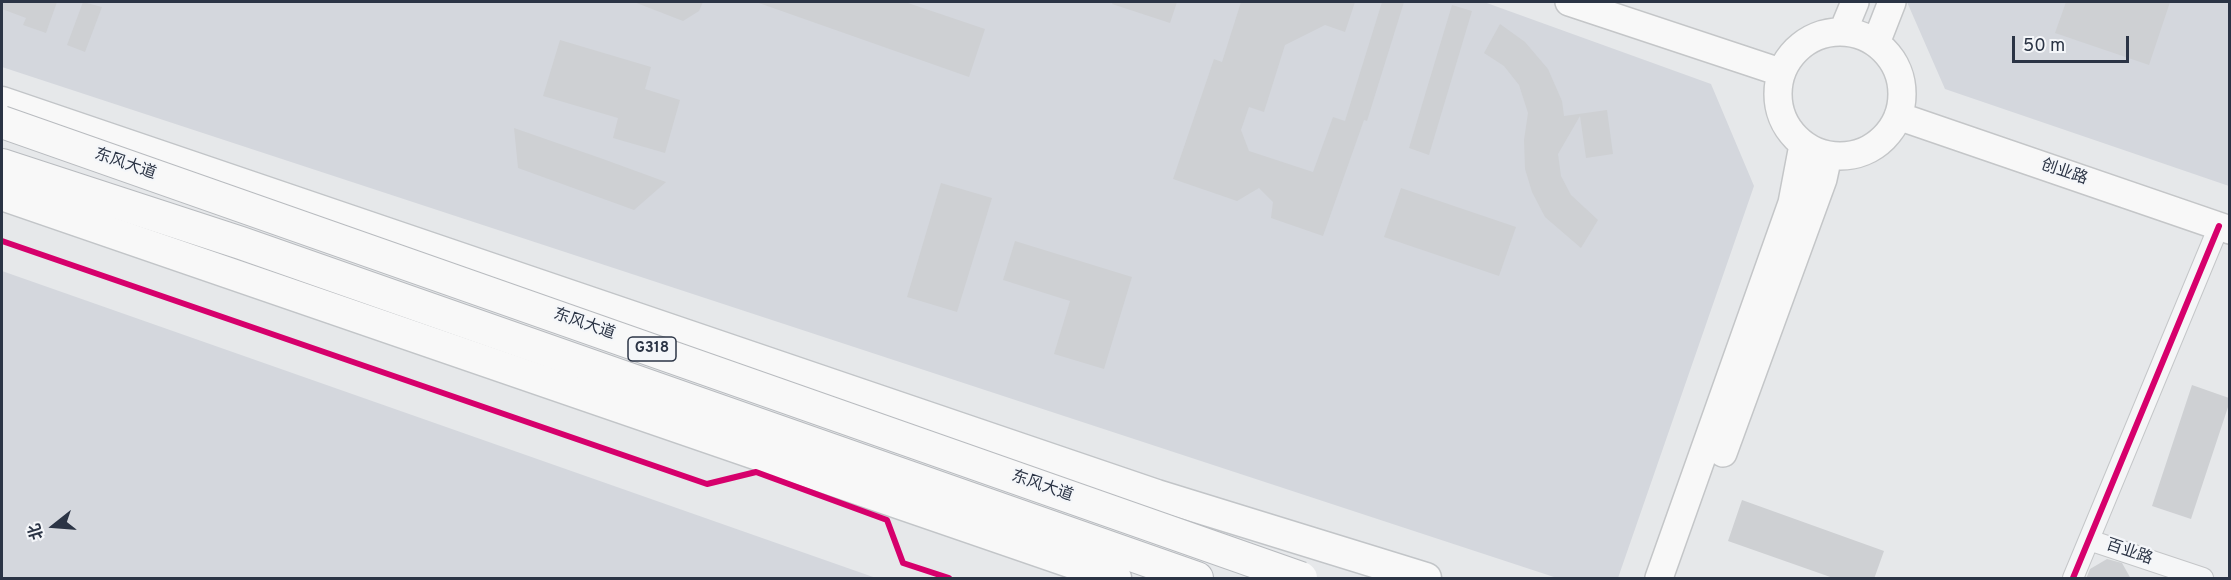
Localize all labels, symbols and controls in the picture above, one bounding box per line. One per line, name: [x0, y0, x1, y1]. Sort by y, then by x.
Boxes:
scale bar: [2015, 24, 2132, 62]
text: 50 m: [2023, 35, 2065, 58]
street label: 东风大道: [92, 146, 158, 184]
street label: 创业路: [2038, 156, 2090, 190]
street label: 东风大道: [551, 306, 617, 344]
road number: G318: [628, 337, 676, 361]
street label: 东风大道: [1009, 468, 1075, 506]
north arrow: [24, 496, 84, 556]
text: 北: [25, 521, 49, 542]
street label: 百业路: [2103, 536, 2155, 570]

